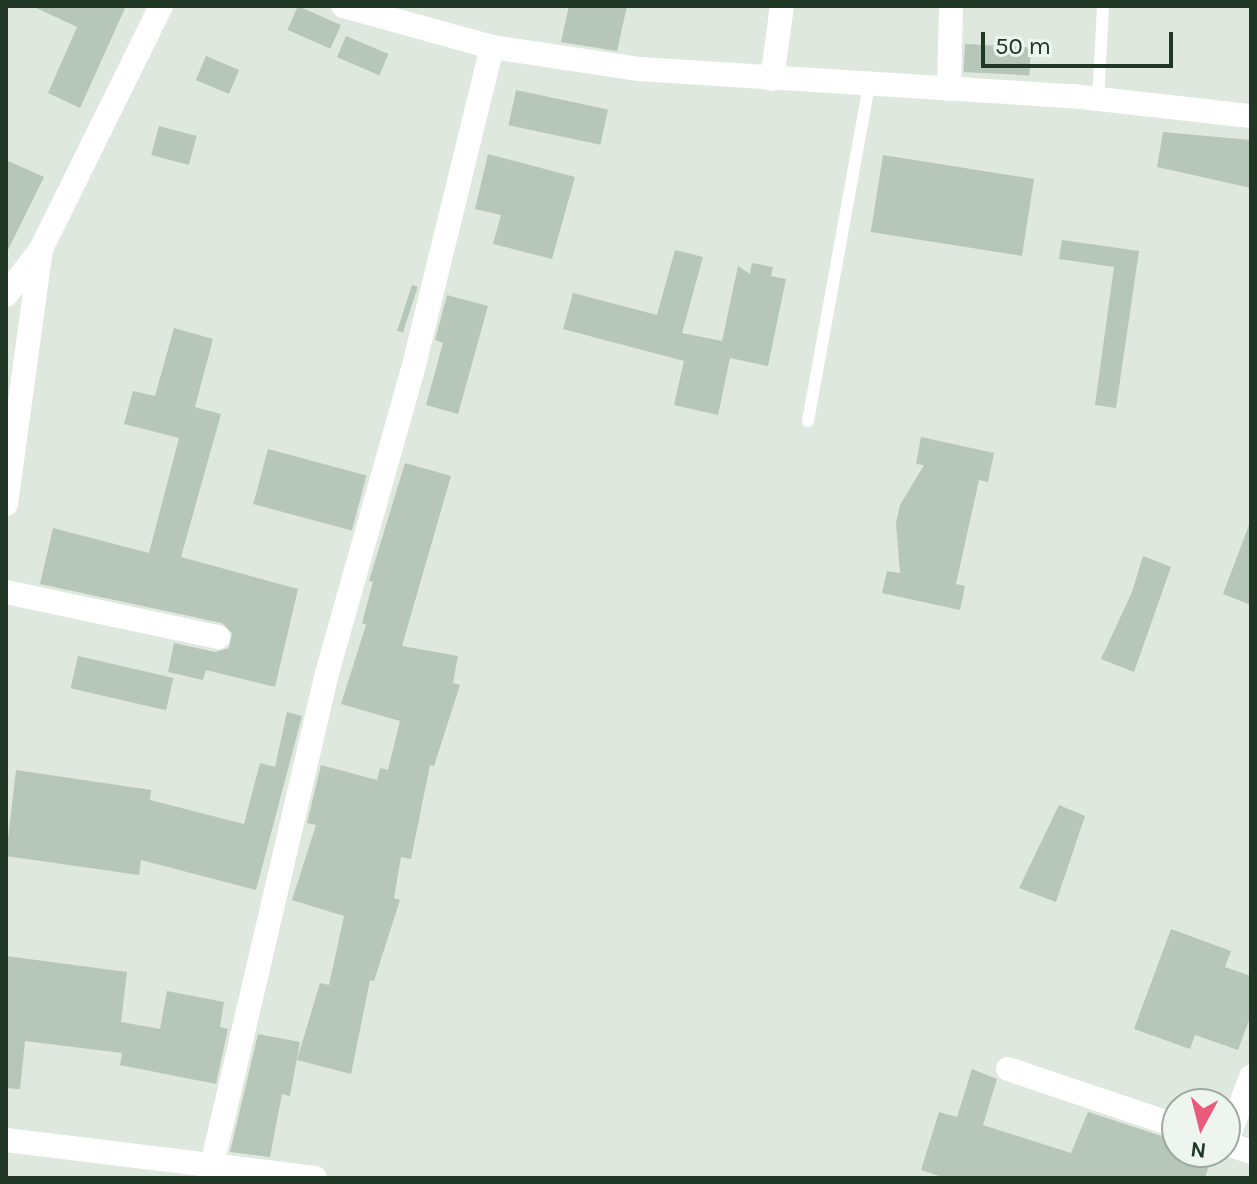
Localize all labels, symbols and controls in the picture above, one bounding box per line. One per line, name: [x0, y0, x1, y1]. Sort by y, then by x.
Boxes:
scale bar: [985, 16, 1177, 66]
text: 50 m: [995, 32, 1051, 60]
north arrow: [1161, 1088, 1241, 1168]
text: N: [1189, 1136, 1208, 1164]

